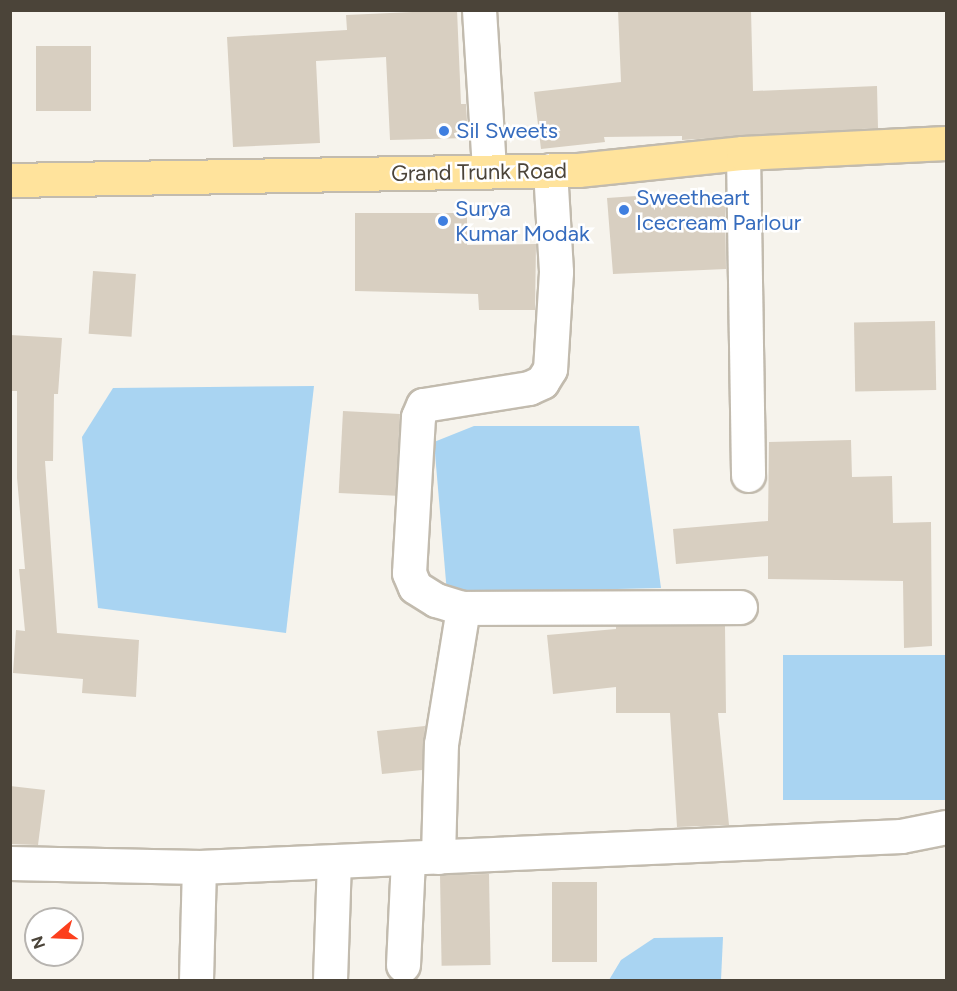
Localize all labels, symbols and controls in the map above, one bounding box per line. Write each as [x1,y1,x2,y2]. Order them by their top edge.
place label: Sil Sweets [456,118,558,144]
marker: Sil Sweets [437,124,451,138]
street label: Grand Trunk Road [391,157,567,187]
place label: Sweetheart Icecream Parlour [636,184,801,236]
place label: Surya Kumar Modak [455,195,590,246]
marker: Sweetheart Icecream Parlour [617,203,631,217]
marker: Surya Kumar Modak [436,214,450,228]
north arrow [24,907,84,967]
text: N [27,933,49,951]

